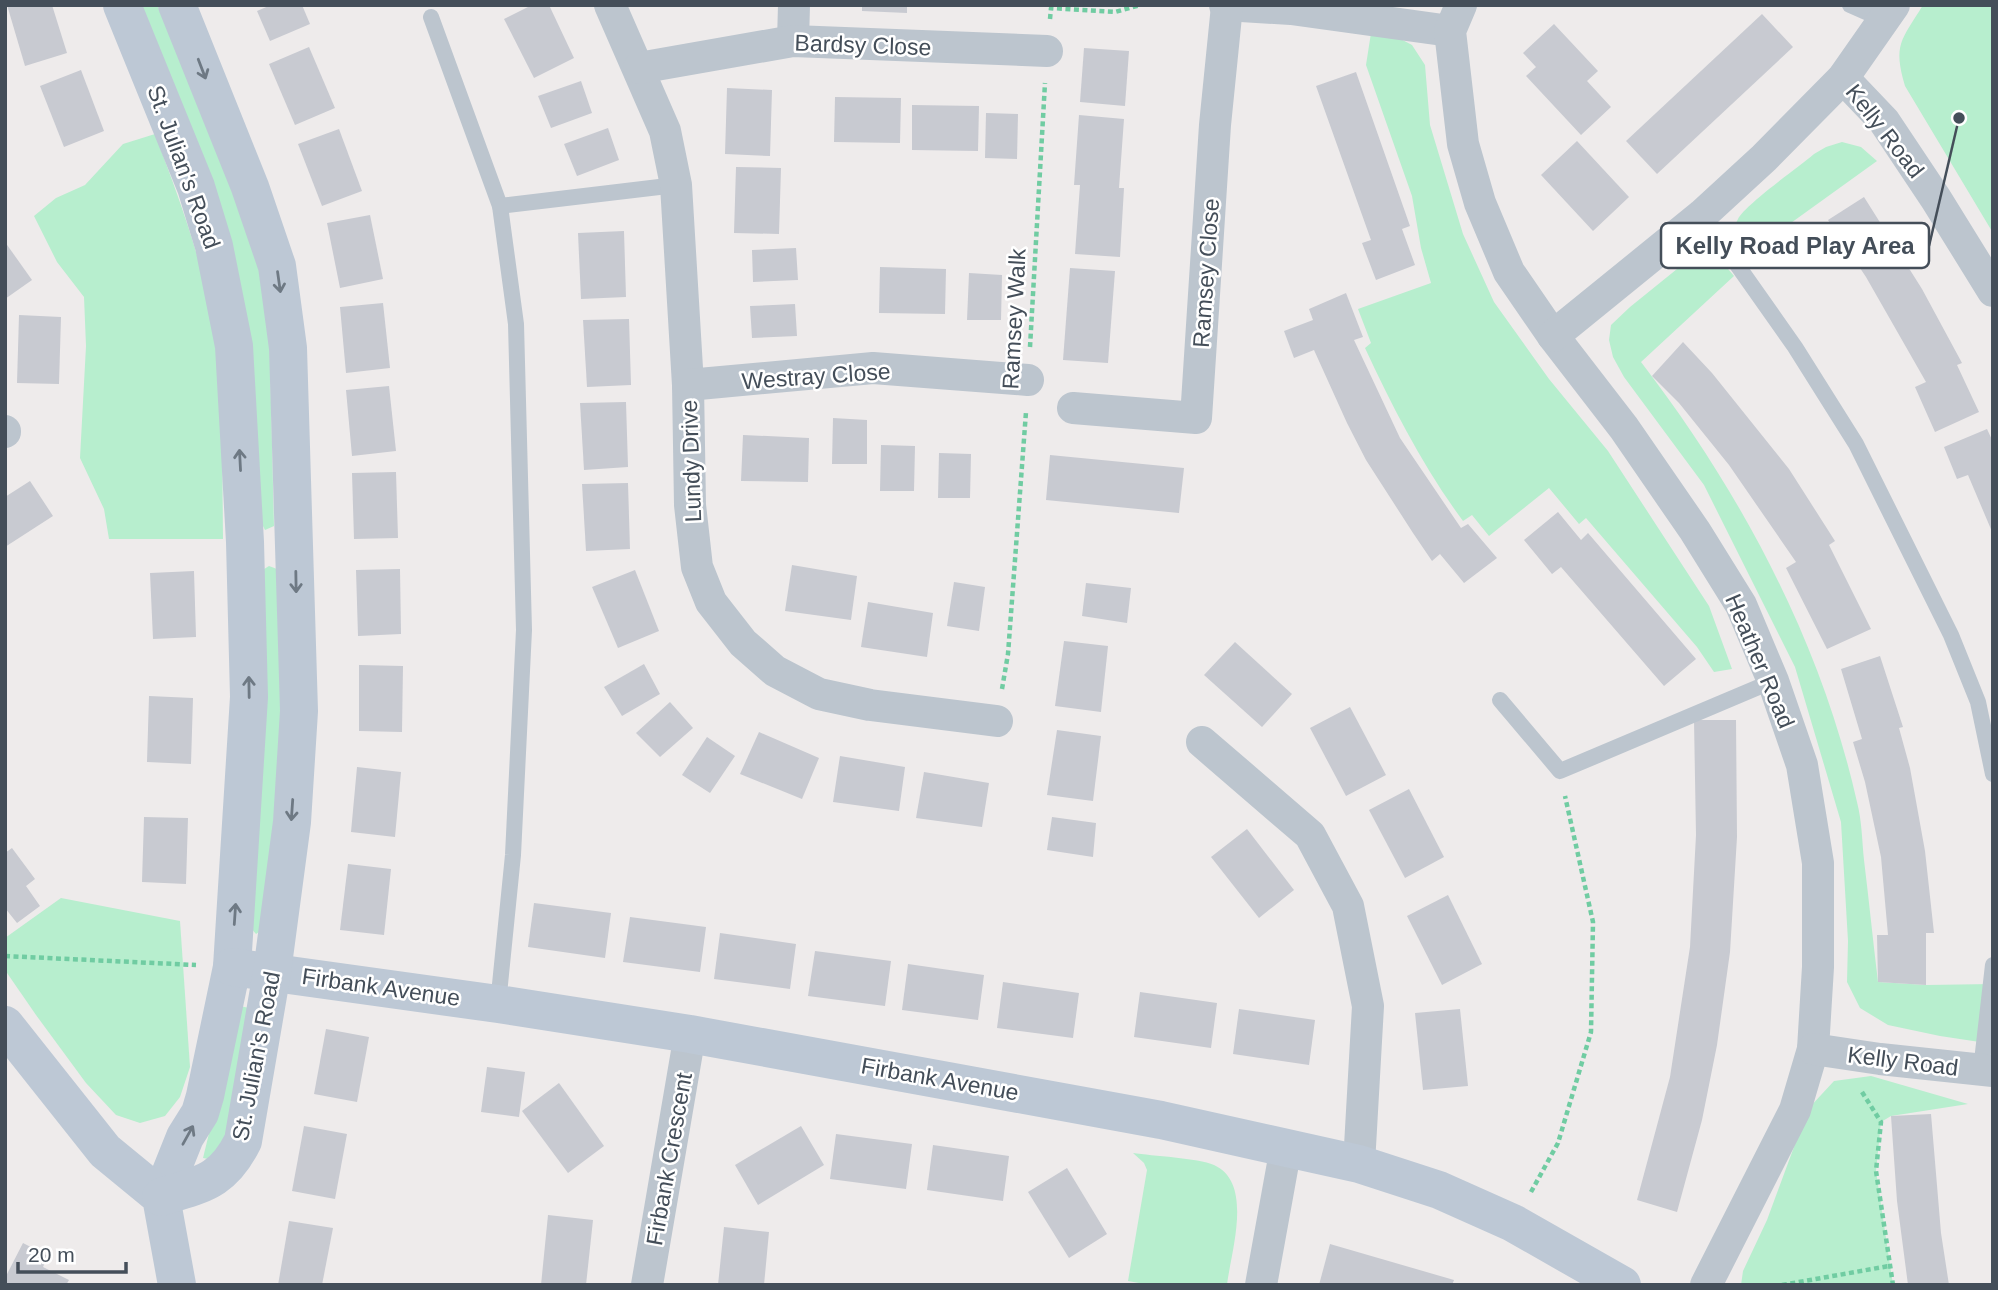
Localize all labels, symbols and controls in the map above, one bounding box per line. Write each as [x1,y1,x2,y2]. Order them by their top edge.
street label: Bardsy Close [794,30,932,60]
one-way arrow [196,58,209,79]
street label: Kelly Road [1841,79,1929,183]
street label: St. Julian's Road [142,82,226,252]
street label: Ramsey Close [1188,198,1224,348]
callout: Kelly Road Play Area [1661,223,1929,268]
text: Kelly Road Play Area [1675,232,1915,259]
street label: Ramsey Walk [997,247,1031,390]
one-way arrow [273,270,286,293]
street label: Westray Close [741,358,891,394]
street label: Lundy Drive [676,399,706,523]
one-way arrow [234,448,247,471]
one-way arrow [289,571,303,594]
street label: Heather Road [1720,590,1800,732]
one-way arrow [242,676,255,699]
one-way arrow [286,798,299,821]
one-way arrow [229,903,242,926]
street label: Firbank Avenue [300,963,462,1011]
street label: St. Julian's Road [227,969,285,1143]
street label: Kelly Road [1846,1041,1960,1081]
street label: Firbank Avenue [859,1052,1021,1106]
street label: Firbank Crescent [641,1070,697,1247]
one-way arrow [181,1125,195,1145]
scale bar [18,1230,126,1274]
text: 20 m [28,1243,75,1266]

